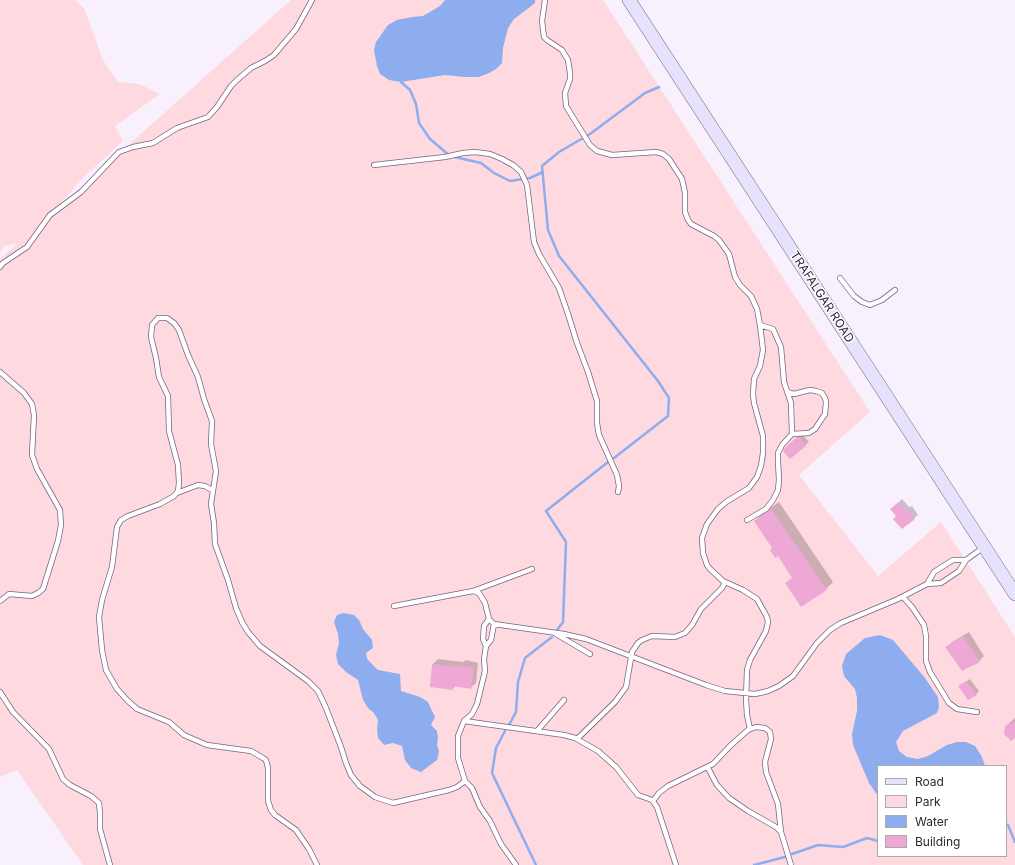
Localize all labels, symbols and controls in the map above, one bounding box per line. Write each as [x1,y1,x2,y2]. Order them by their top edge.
street label: TRAFALGAR ROAD [787,249,857,345]
legend [877,765,1007,857]
text: Road [915,774,944,789]
text: Park [915,794,941,809]
text: Water [915,814,948,829]
text: Building [915,834,960,849]

